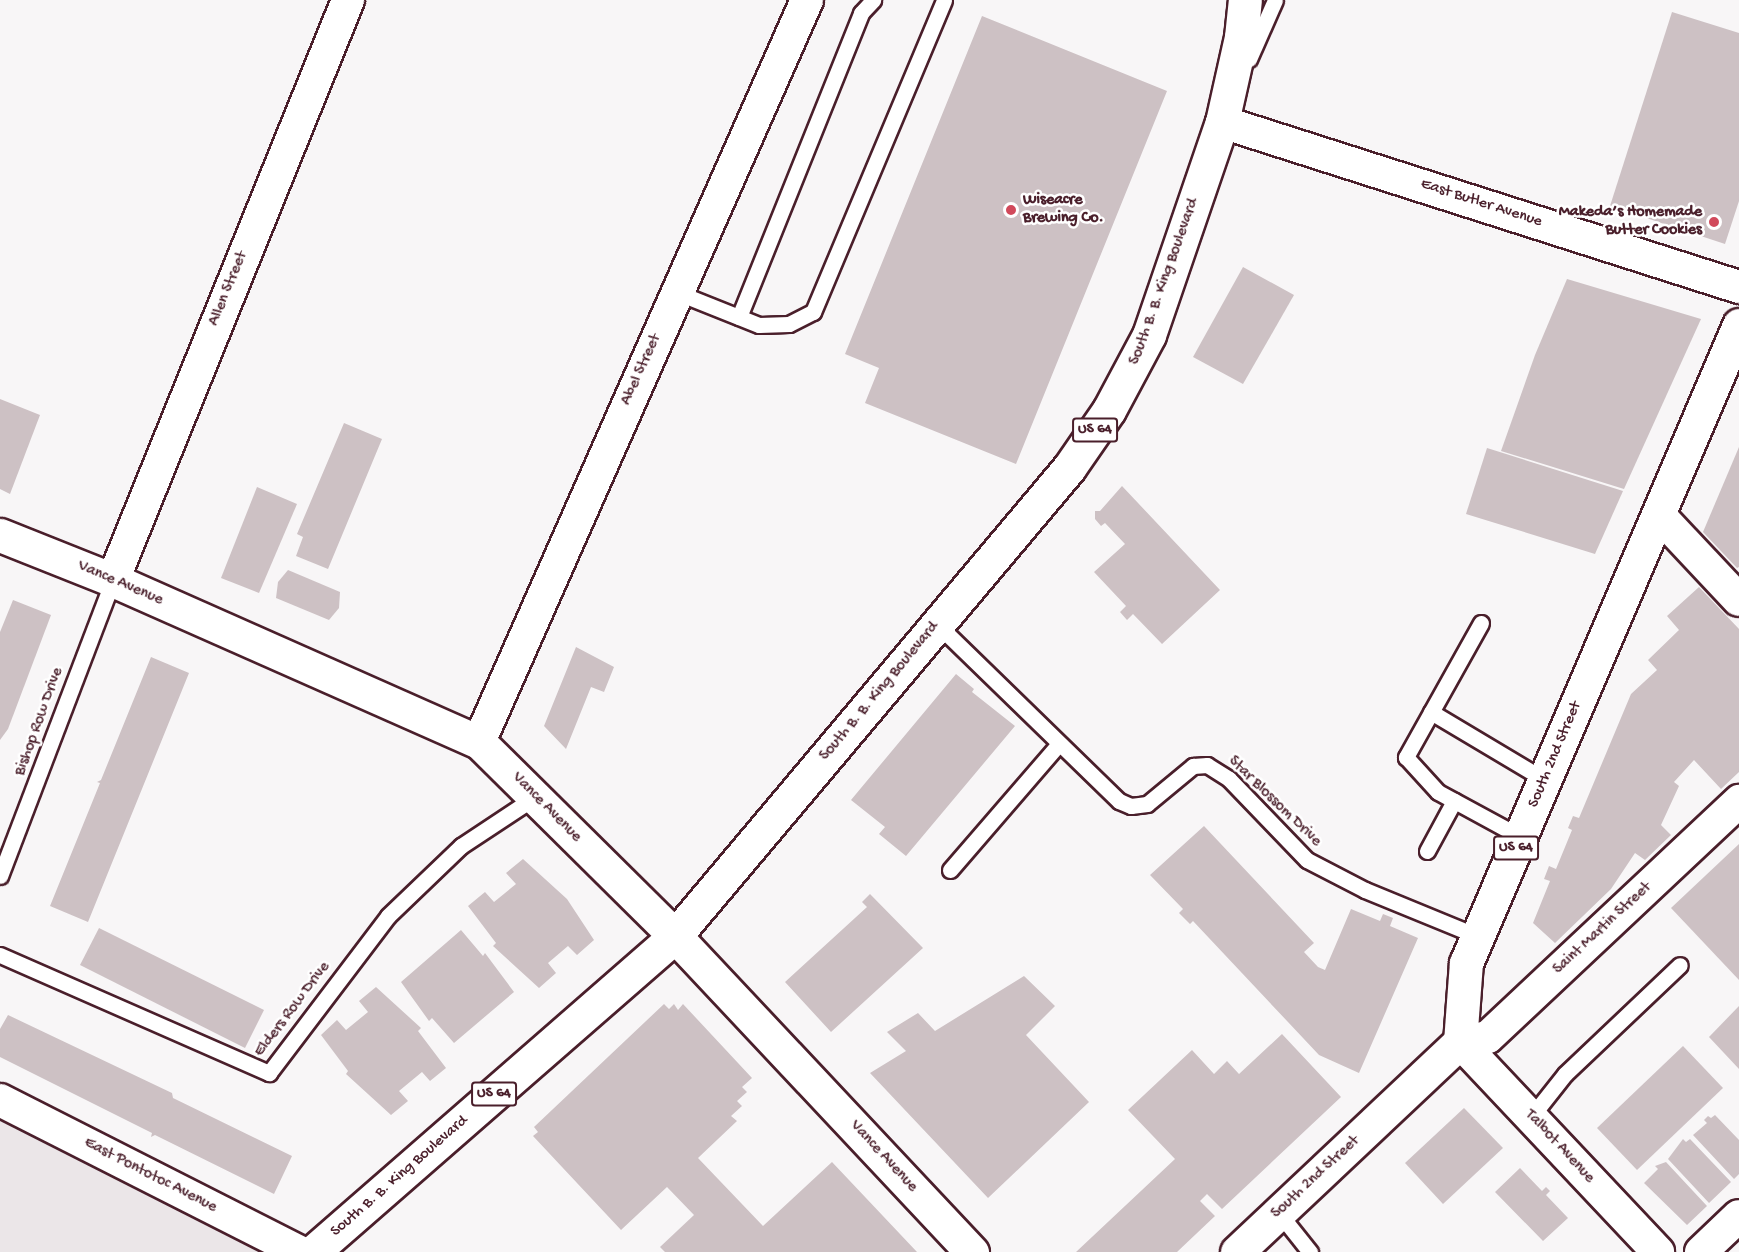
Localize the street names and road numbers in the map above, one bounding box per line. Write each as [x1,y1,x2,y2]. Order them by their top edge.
street label: East Butler Avenue [1418,175,1544,233]
street label: South B. B. King Boulevard [1126,196,1204,368]
street label: Allen Street [205,249,253,329]
street label: Abel Street [618,331,666,409]
road number: US 64 [1071,418,1119,442]
street label: Vance Avenue [74,557,166,611]
street label: South B. B. King Boulevard [816,619,944,765]
street label: Bishop Row Drive [12,665,68,779]
street label: South 2nd Street [1525,699,1587,811]
street label: Star Blossom Drive [1223,753,1325,851]
street label: Vance Avenue [507,769,585,847]
road number: US 64 [1492,836,1540,860]
street label: Saint Martin Street [1550,879,1656,979]
street label: Elders Row Drive [251,959,335,1061]
road number: US 64 [470,1082,518,1106]
street label: Talbot Avenue [1520,1106,1598,1188]
street label: South B. B. King Boulevard [327,1112,473,1242]
street label: Vance Avenue [845,1117,921,1197]
street label: South 2nd Street [1268,1132,1364,1224]
street label: East Pontotoc Avenue [80,1134,220,1218]

